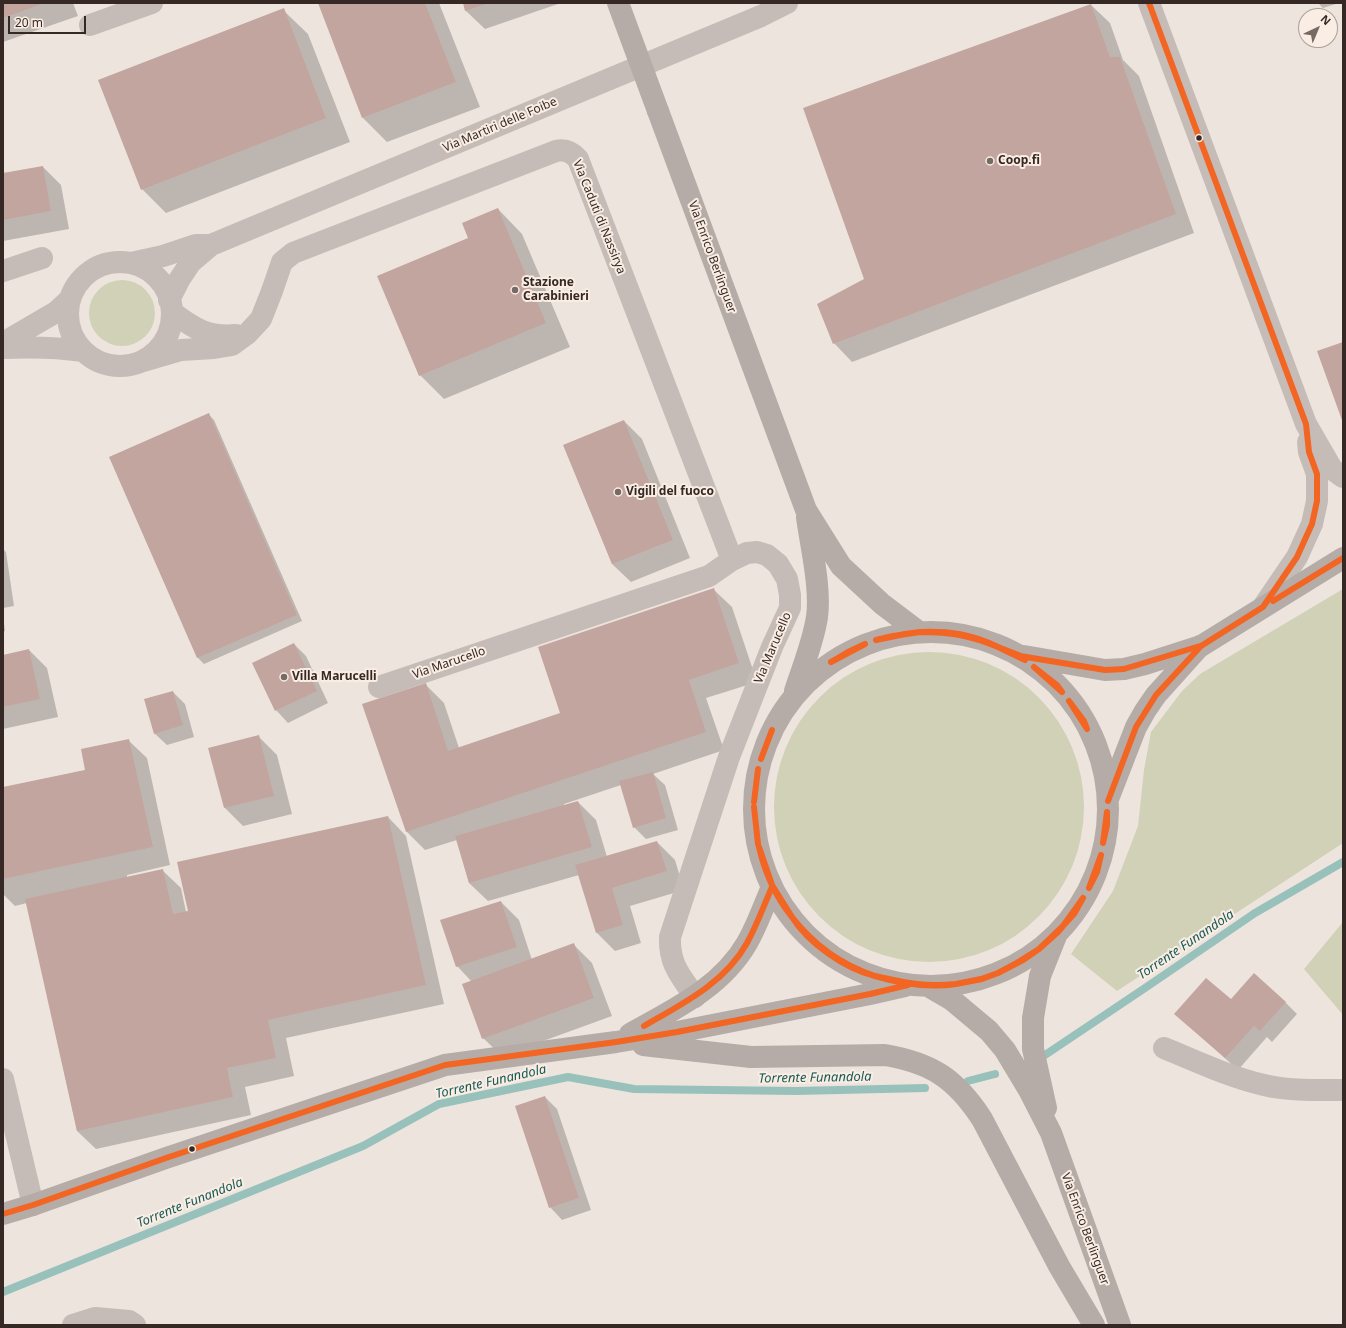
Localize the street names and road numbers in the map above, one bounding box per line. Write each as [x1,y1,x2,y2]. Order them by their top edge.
street label: Via Martiri delle Foibe [441,94,559,156]
street label: Via Caduti di Nassirya [570,158,628,276]
street label: Via Enrico Berlinguer [685,199,739,315]
street label: Via Marucello [752,610,794,686]
street label: Via Marucello [411,644,487,682]
street label: Via Enrico Berlinguer [1058,1171,1112,1287]

